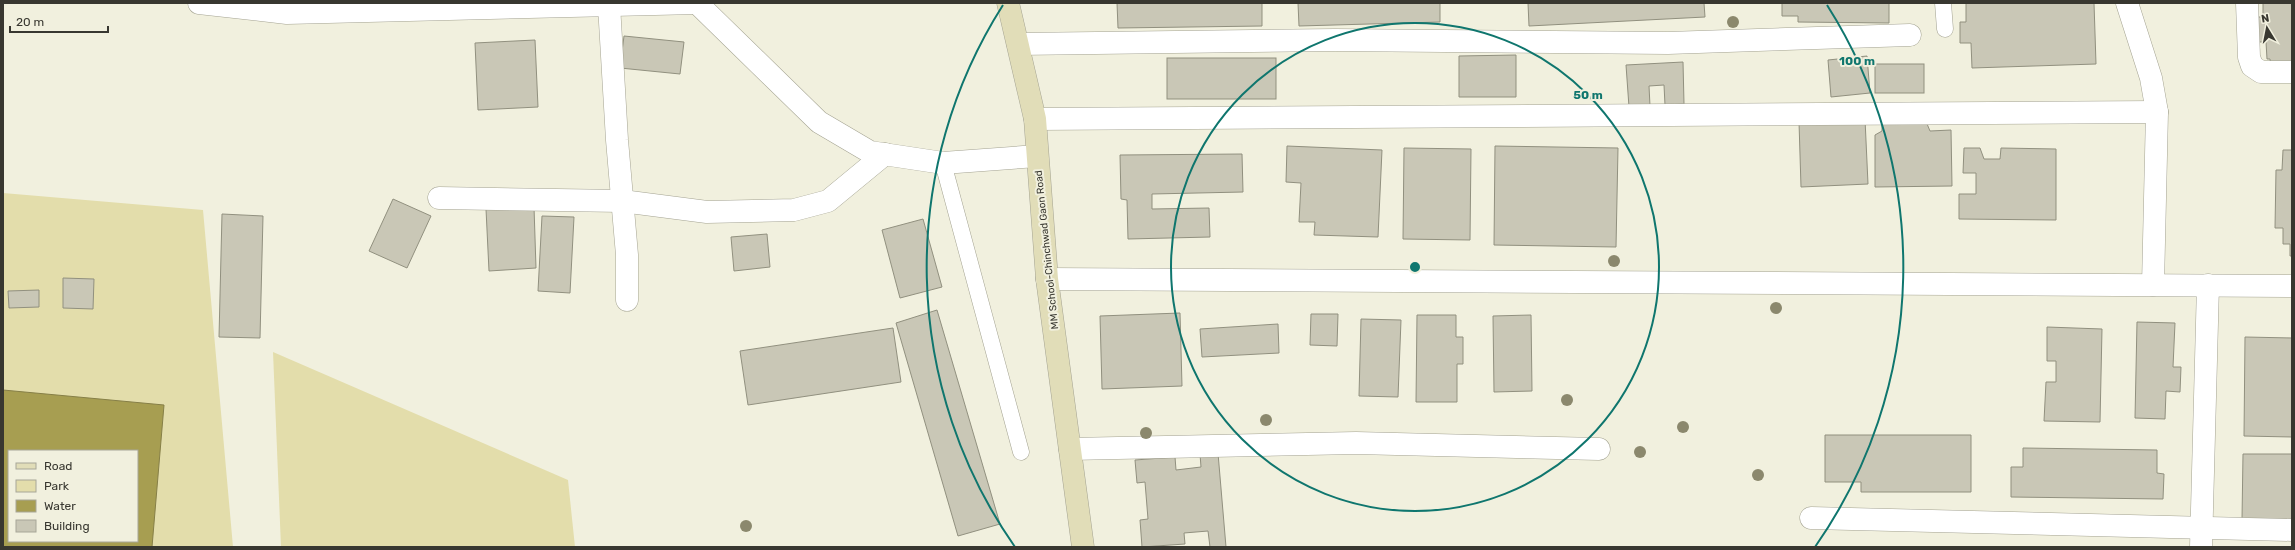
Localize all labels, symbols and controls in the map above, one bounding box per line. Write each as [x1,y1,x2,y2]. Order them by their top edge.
scale bar [10,8,108,34]
north arrow [2247,8,2287,48]
text: N [2260,12,2270,26]
text: 20 m [16,15,44,29]
text: 100 m [1839,54,1875,68]
text: 50 m [1573,88,1603,102]
street label: MM School-Chinchwad Gaon Road [1033,170,1061,330]
centre of rings [1408,260,1422,274]
legend [8,450,138,542]
text: Road [44,459,72,473]
text: Park [44,479,70,493]
text: Water [44,499,76,513]
text: Building [44,519,90,533]

